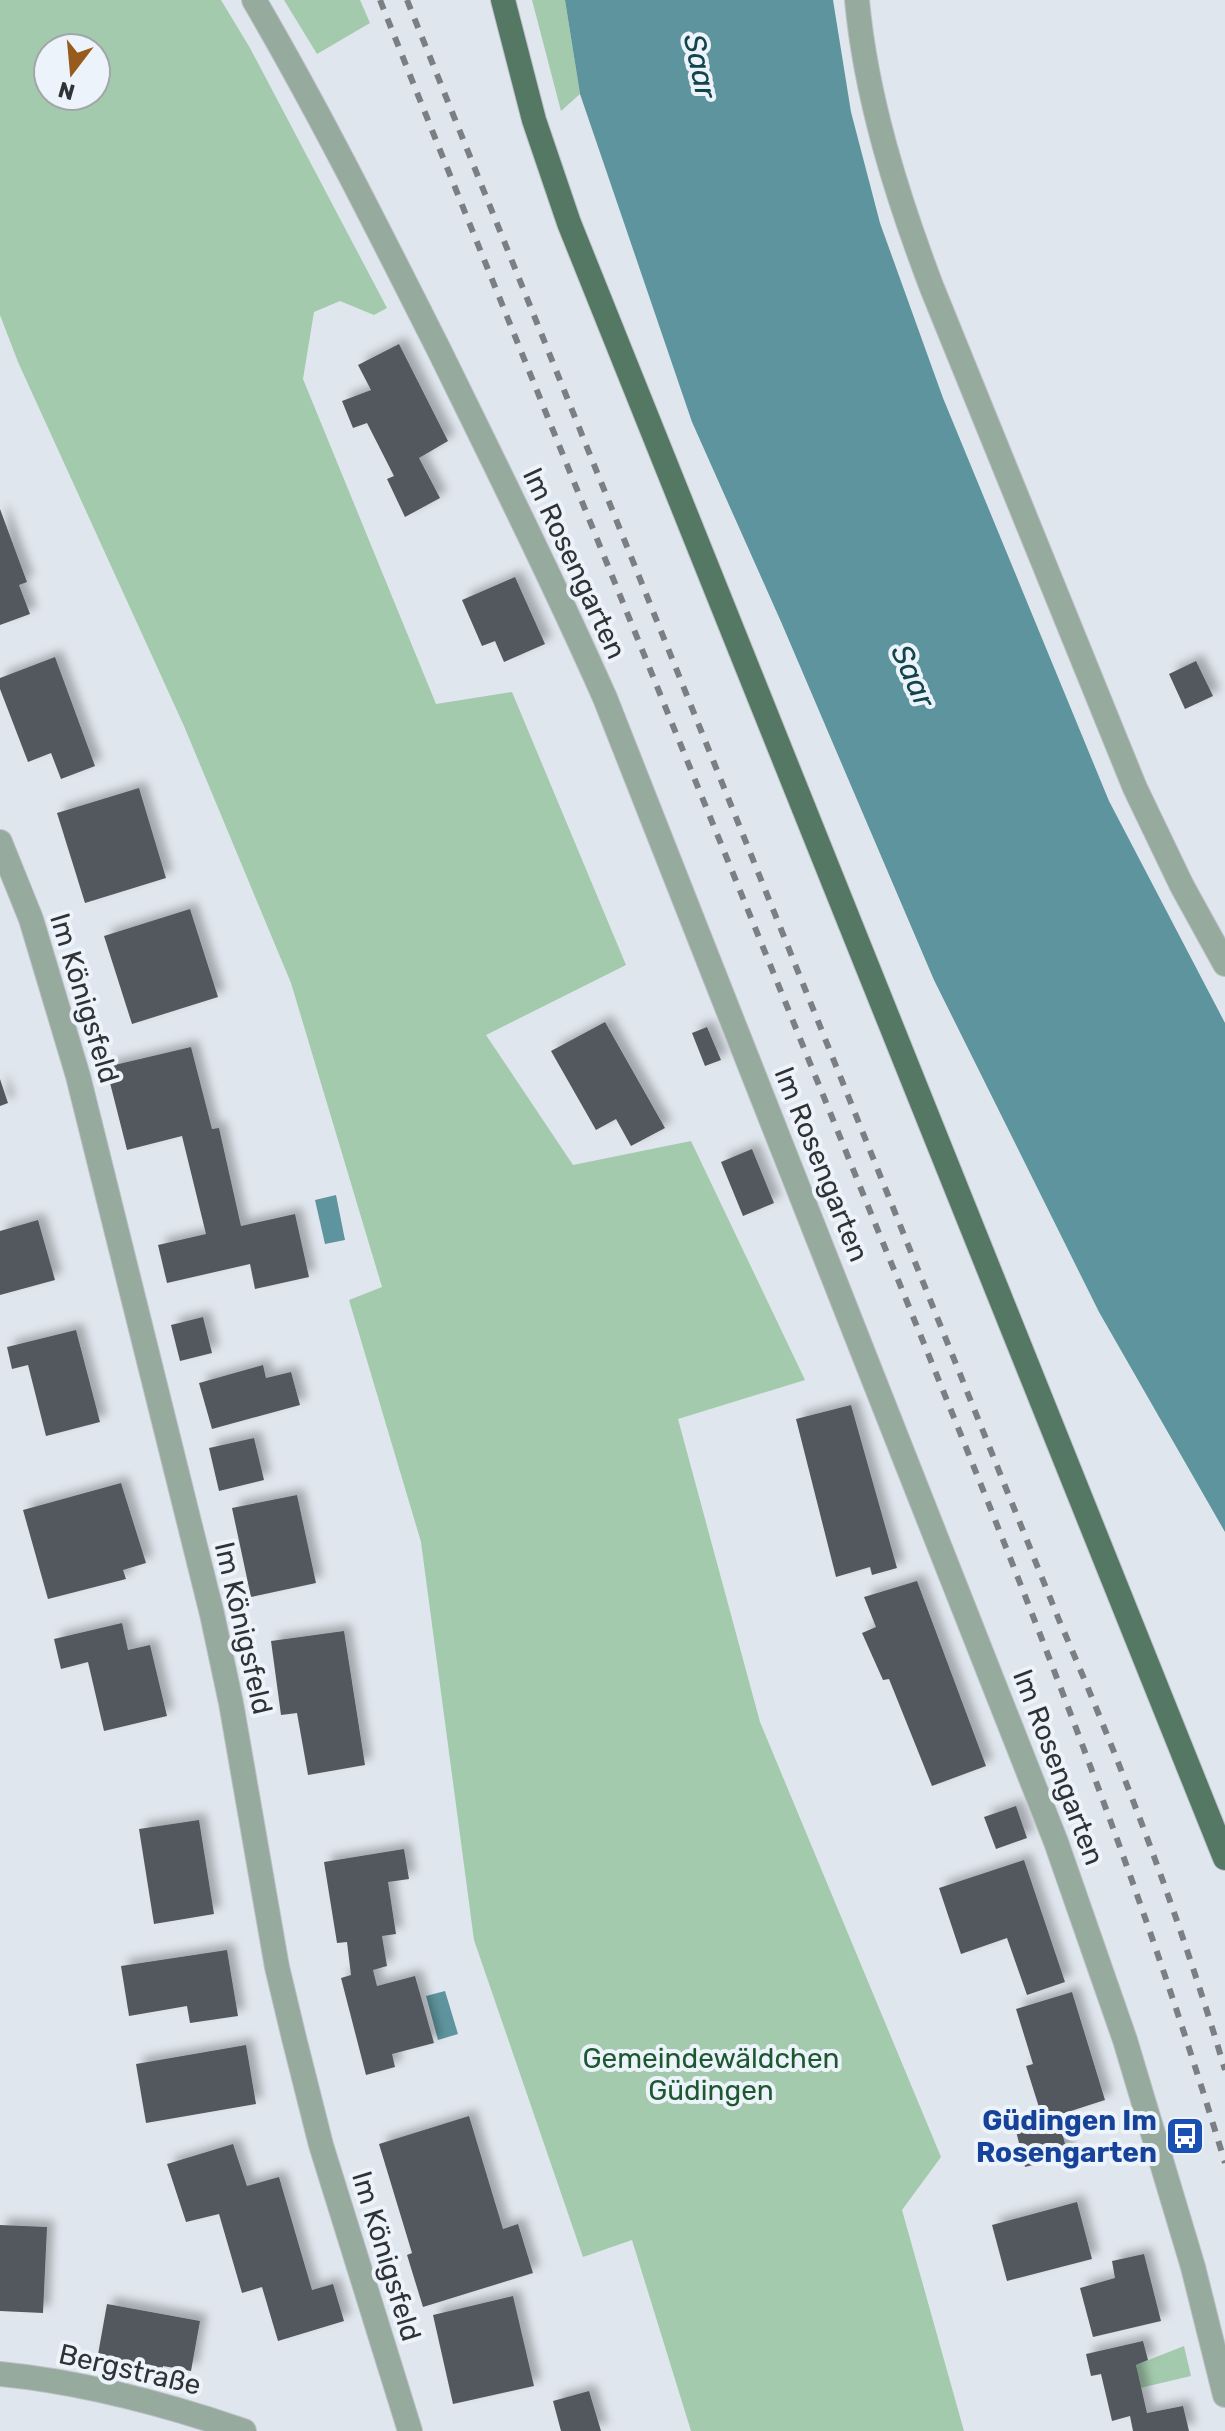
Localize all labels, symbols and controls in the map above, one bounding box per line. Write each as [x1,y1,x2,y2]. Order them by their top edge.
water label: Saar [676,30,725,103]
north arrow [32,32,112,112]
text: N [55,76,78,106]
street label: Im Rosengarten [516,462,633,664]
water label: Saar [883,639,943,715]
street label: Im Königsfeld [43,909,126,1087]
street label: Im Rosengarten [767,1062,876,1266]
street label: Im Königsfeld [208,1539,279,1717]
street label: Im Rosengarten [1006,1665,1111,1870]
park label: Gemeindewäldchen Güdingen [582,2042,840,2107]
place label: Güdingen Im Rosengarten [976,2104,1157,2169]
bus stop icon: Güdingen Im Rosengarten [1164,2115,1206,2157]
street label: Im Königsfeld [345,2167,428,2345]
street label: Bergstraße [56,2337,204,2402]

